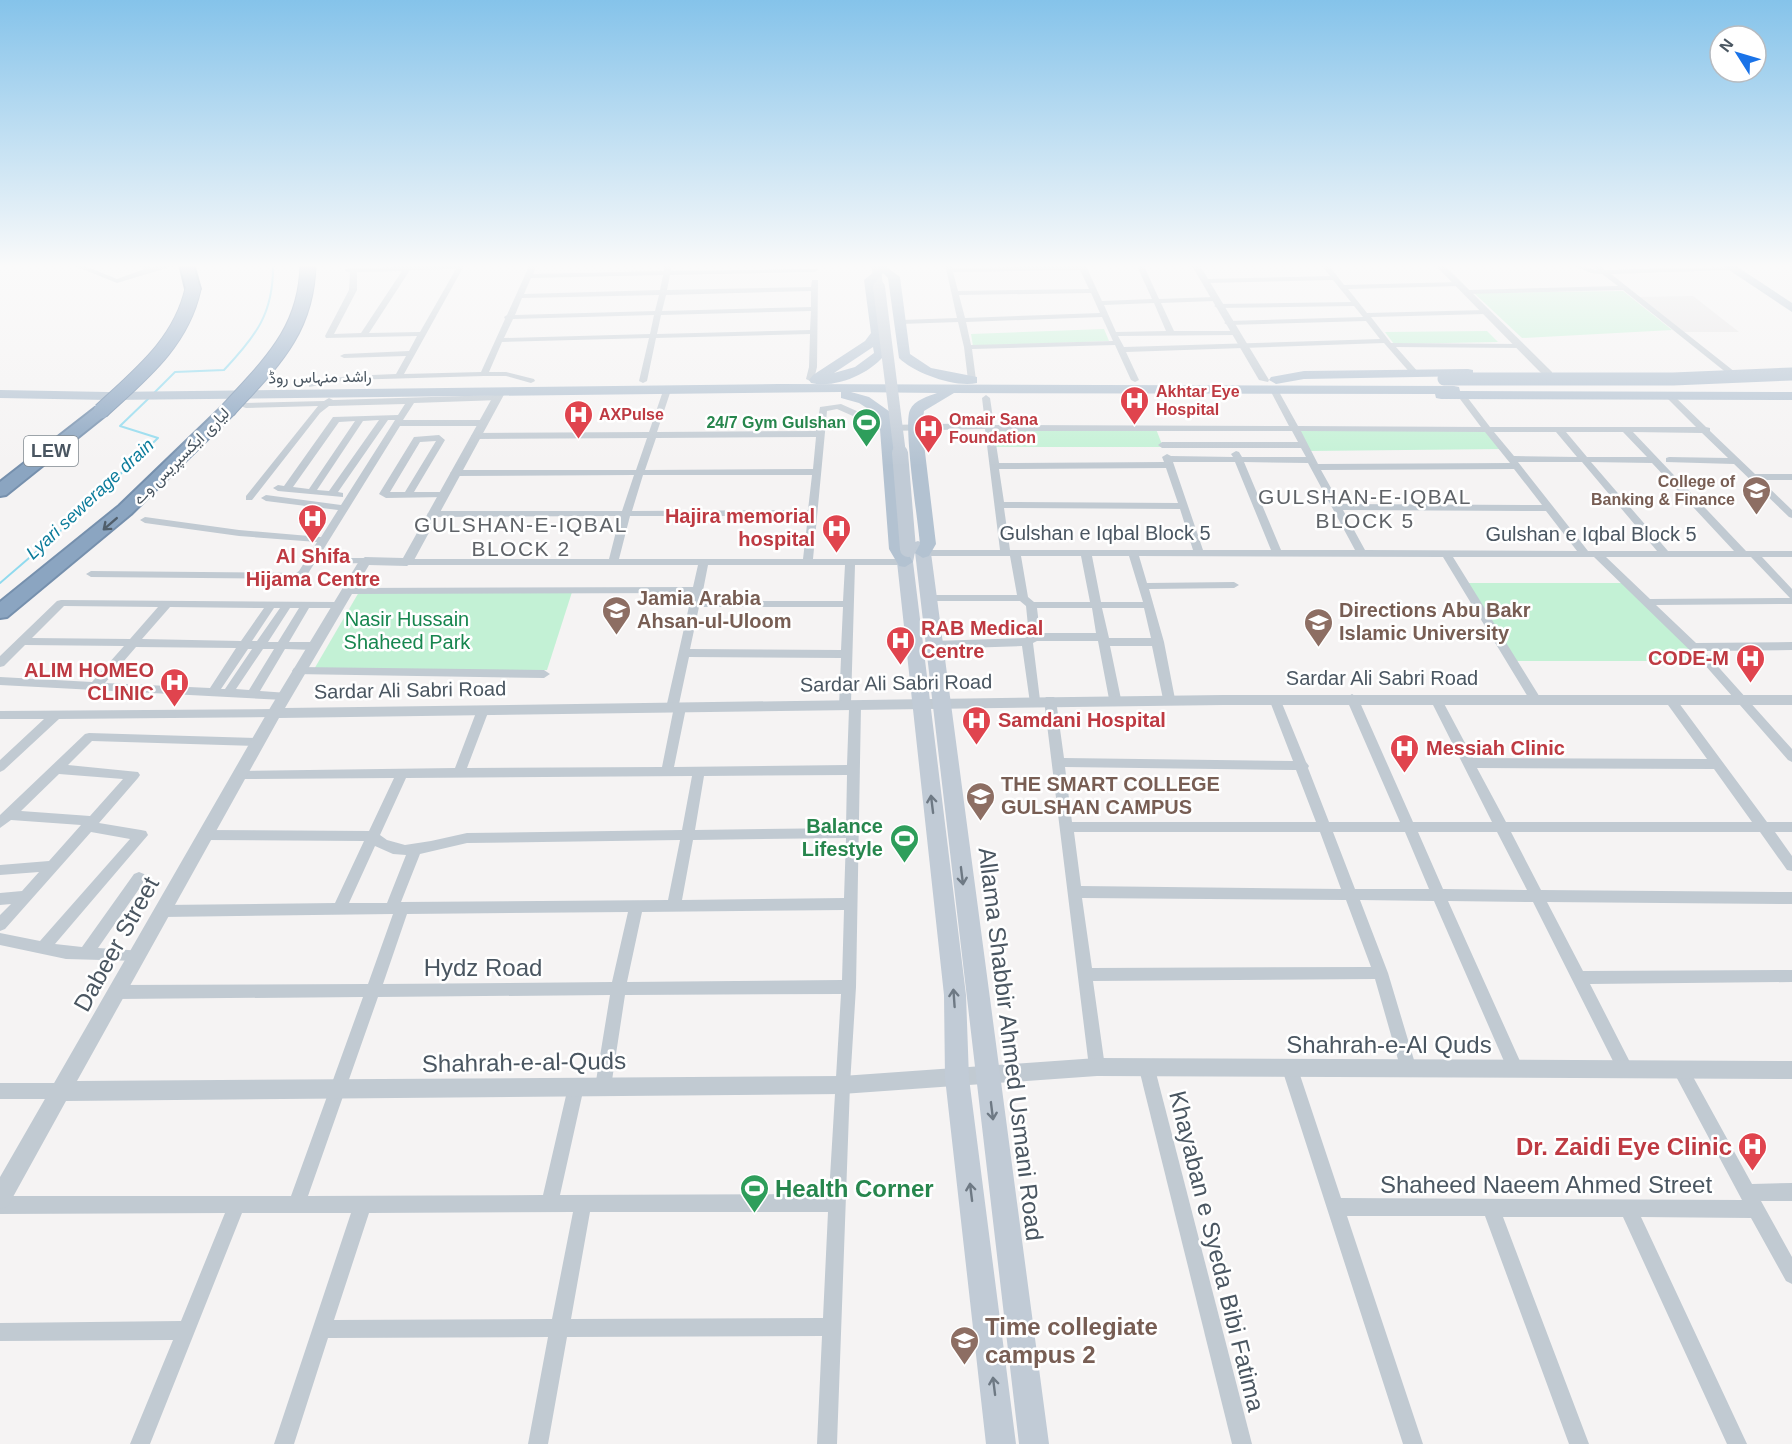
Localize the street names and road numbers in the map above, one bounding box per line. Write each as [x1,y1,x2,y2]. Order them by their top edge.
street label: راشد منہاس روڈ [268,368,372,388]
street label: لیاری ایکسپریس وے [129,404,235,510]
road number: LEW [24,436,78,466]
street label: Gulshan e Iqbal Block 5 [999,522,1211,544]
street label: Gulshan e Iqbal Block 5 [1485,523,1697,545]
street label: Sardar Ali Sabri Road [1286,667,1478,689]
street label: Sardar Ali Sabri Road [800,670,992,696]
street label: Sardar Ali Sabri Road [314,677,506,703]
street label: Allama Shabbir Ahmed Usmani Road [973,846,1049,1242]
street label: Dabeer Street [68,872,164,1016]
street label: Hydz Road [424,954,542,981]
street label: Shahrah-e-Al Quds [1286,1031,1492,1058]
street label: Shahrah-e-al-Quds [422,1047,626,1077]
street label: Khayaban e Syeda Bibi Fatima [1164,1088,1270,1415]
street label: Shaheed Naeem Ahmed Street [1380,1171,1712,1198]

